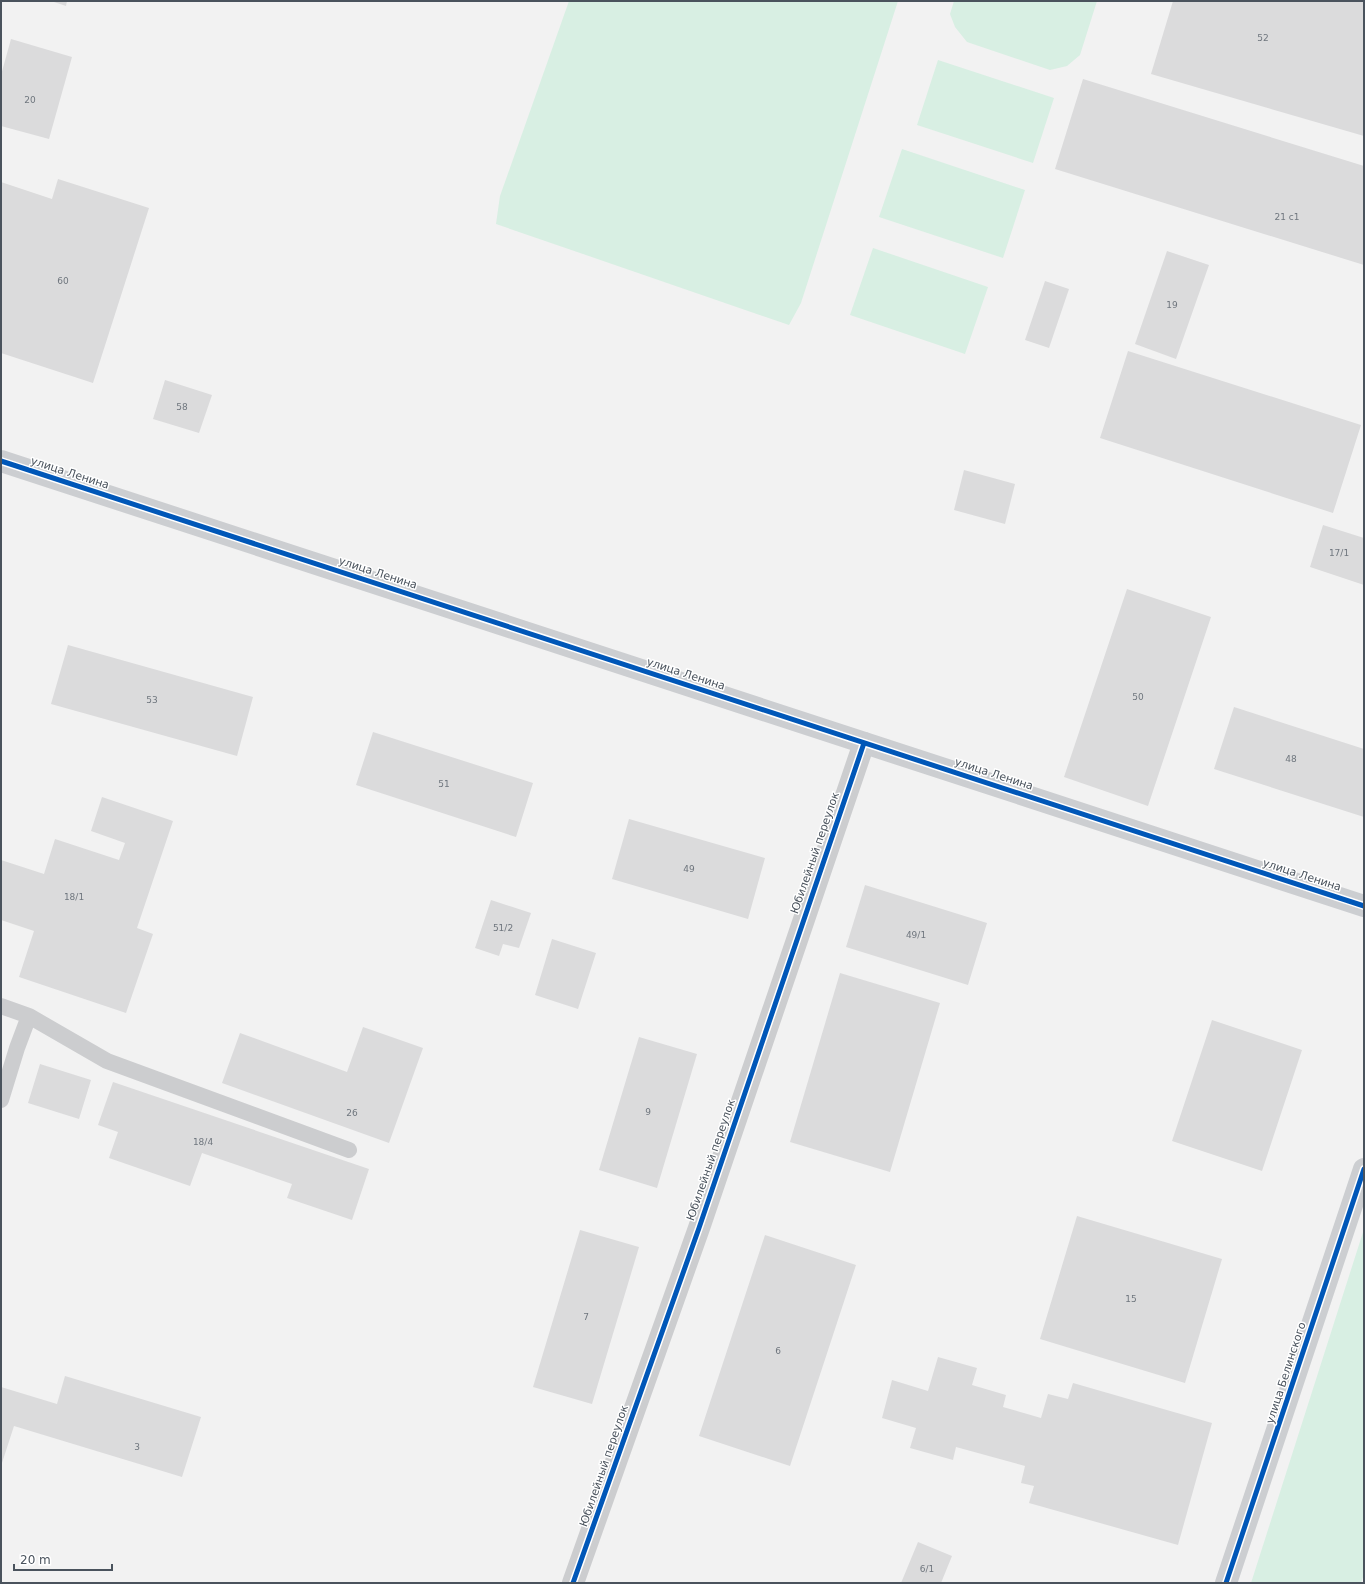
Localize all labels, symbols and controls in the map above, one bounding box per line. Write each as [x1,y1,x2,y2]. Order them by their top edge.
house number: 52 [1257,33,1269,43]
house number: 20 [24,95,36,105]
house number: 21 с1 [1275,212,1300,222]
house number: 60 [57,276,69,286]
house number: 19 [1166,300,1178,310]
house number: 58 [176,402,188,412]
street label: улица Ленина [29,454,111,492]
house number: 17/1 [1329,548,1349,558]
street label: улица Ленина [337,554,419,592]
street label: улица Ленина [645,655,727,693]
house number: 50 [1132,692,1144,702]
house number: 53 [146,695,158,705]
house number: 48 [1285,754,1297,764]
street label: улица Ленина [953,755,1035,793]
house number: 51 [438,779,450,789]
street label: Юбилейный переулок [788,790,842,916]
street label: улица Ленина [1261,856,1343,894]
house number: 49 [683,864,695,874]
house number: 18/1 [64,892,84,902]
house number: 51/2 [493,923,513,933]
house number: 49/1 [906,930,926,940]
street label: Юбилейный переулок [684,1097,738,1223]
house number: 9 [645,1107,651,1117]
house number: 26 [346,1108,358,1118]
house number: 18/4 [193,1137,213,1147]
house number: 15 [1125,1294,1137,1304]
house number: 7 [583,1312,589,1322]
street label: улица Белинского [1263,1320,1309,1425]
house number: 6 [775,1346,781,1356]
street label: Юбилейный переулок [577,1403,631,1529]
house number: 3 [134,1442,140,1452]
scale bar [14,1546,112,1572]
text: 20 m [20,1553,51,1567]
house number: 6/1 [920,1564,934,1574]

